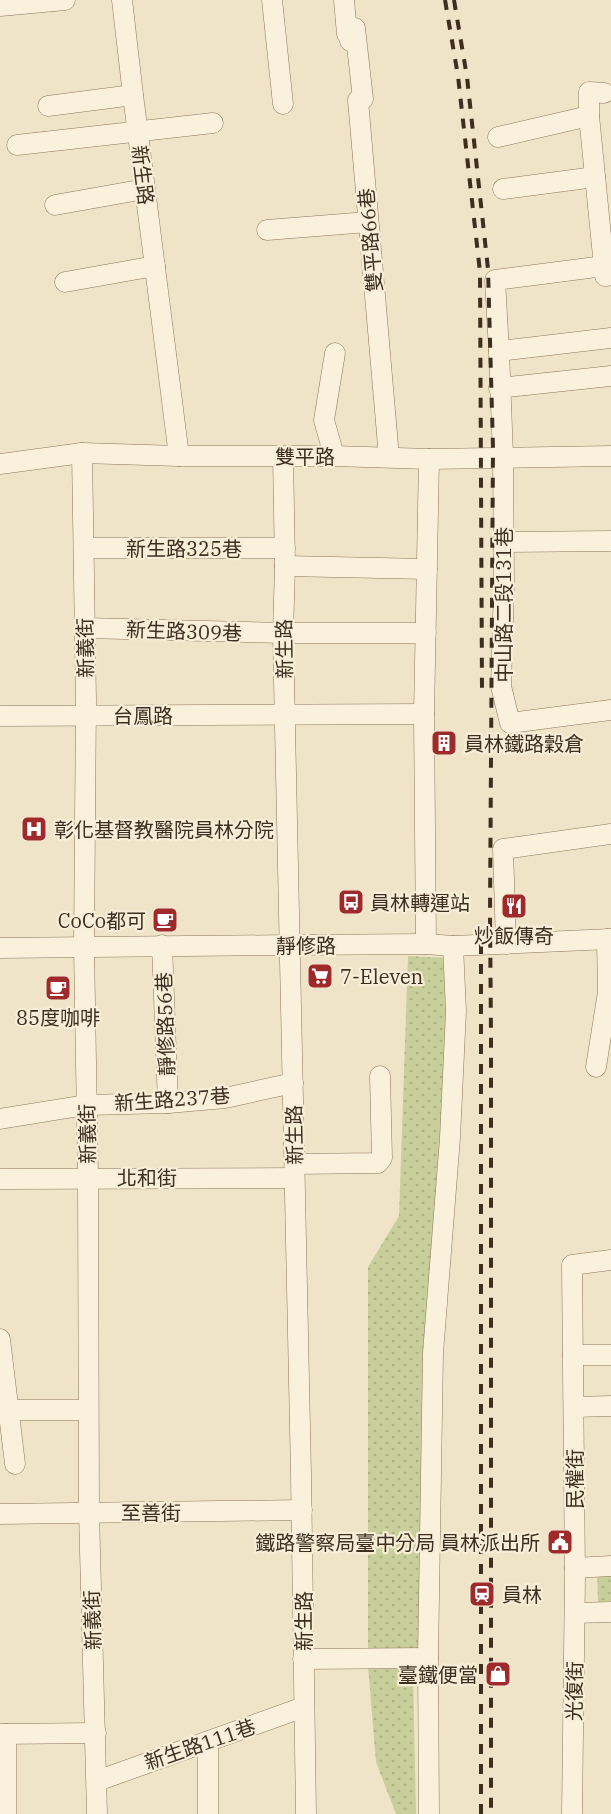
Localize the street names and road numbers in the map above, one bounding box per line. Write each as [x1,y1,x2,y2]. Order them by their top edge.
street label: 新生路 [126,144,160,206]
street label: 雙平路66巷 [352,187,388,293]
street label: 雙平路 [275,443,335,470]
street label: 中山路二段131巷 [490,527,517,683]
street label: 新生路325巷 [126,535,242,562]
street label: 新生路309巷 [126,615,242,647]
street label: 新義街 [71,618,99,678]
street label: 新生路 [270,619,298,679]
street label: 台鳳路 [113,702,173,729]
street label: 靜修路 [276,932,336,959]
street label: 靜修路56巷 [150,972,180,1076]
street label: 新生路237巷 [113,1081,231,1117]
street label: 新義街 [73,1104,101,1164]
street label: 新生路 [280,1105,308,1165]
street label: 北和街 [117,1164,177,1191]
street label: 民權街 [561,1449,588,1509]
street label: 至善街 [121,1499,181,1526]
street label: 新義街 [77,1590,107,1650]
street label: 新生路 [290,1591,317,1651]
street label: 光復街 [560,1661,588,1721]
street label: 新生路111巷 [141,1712,259,1776]

